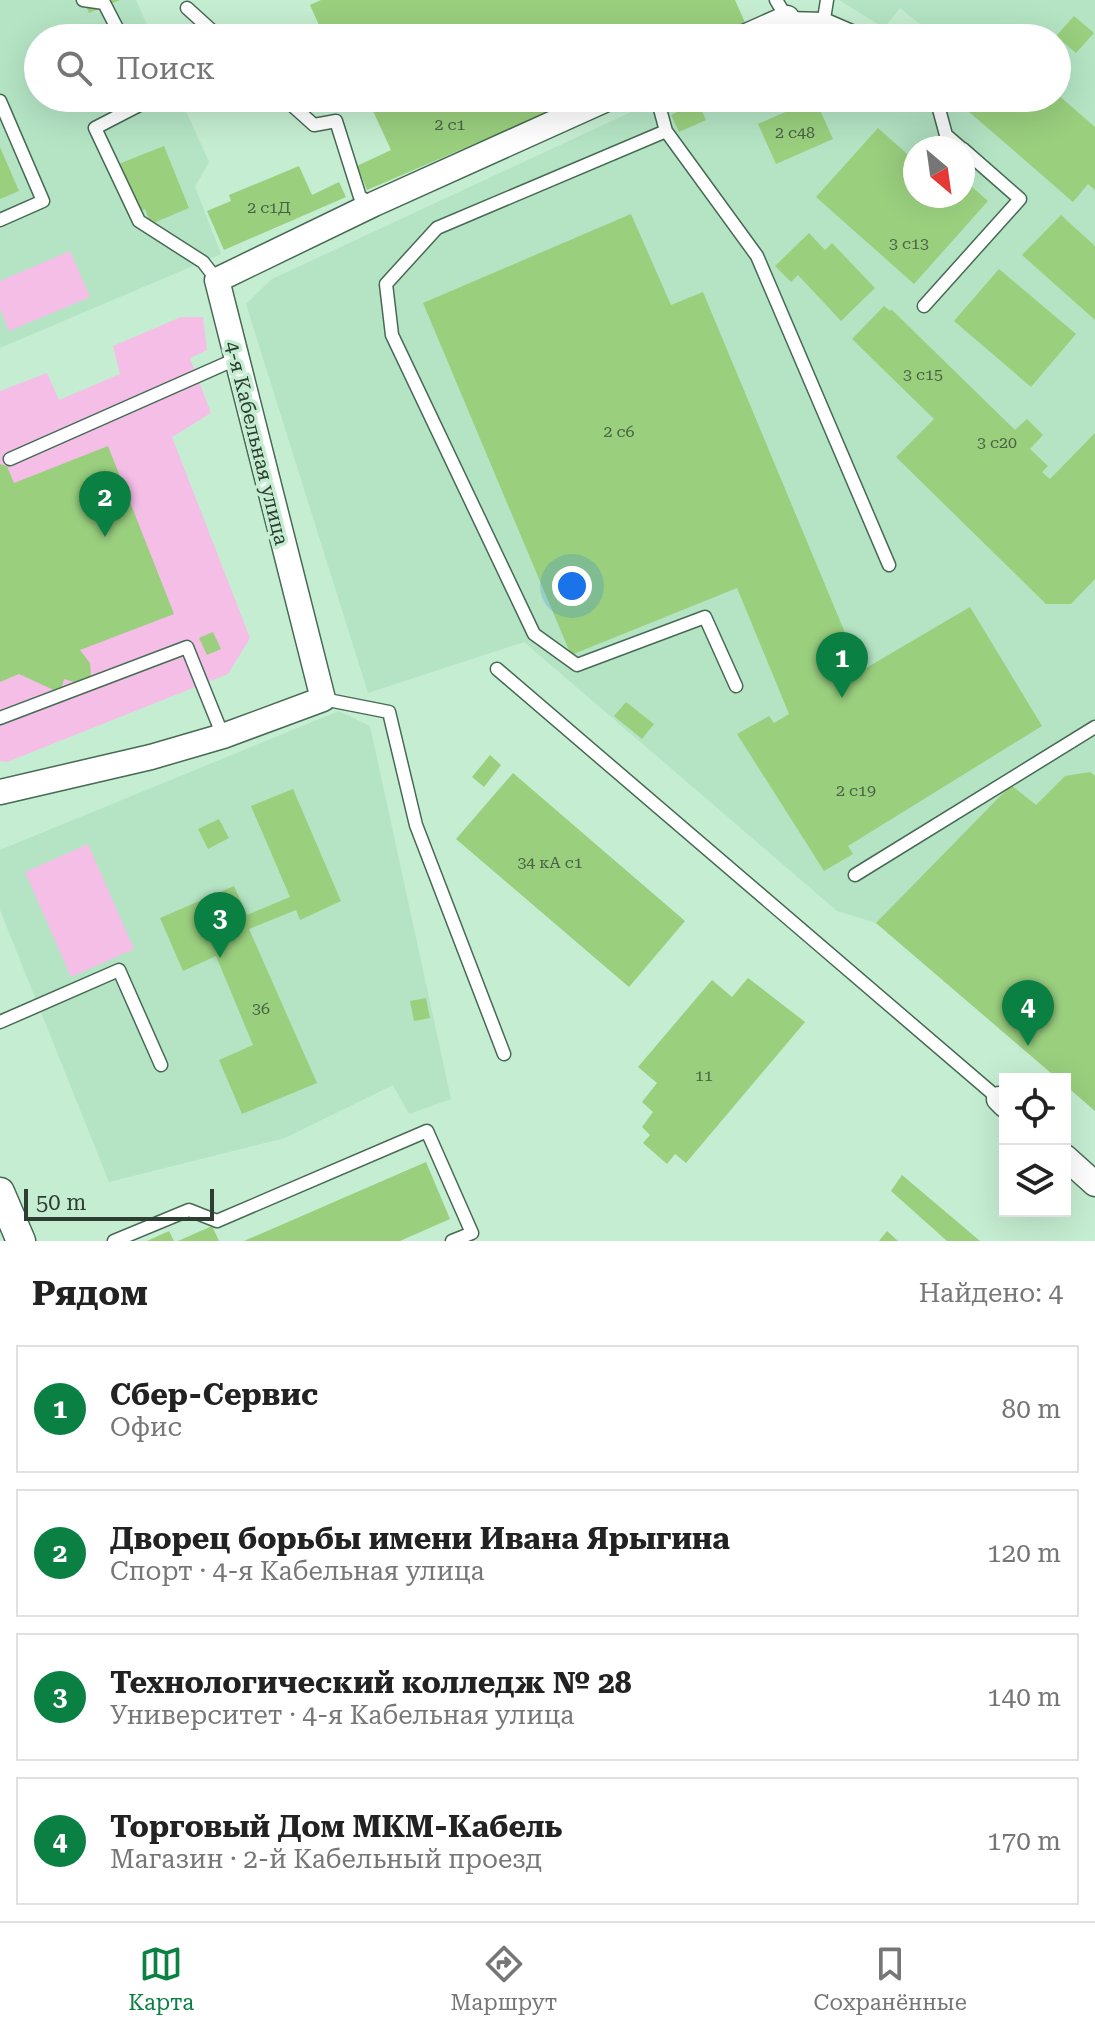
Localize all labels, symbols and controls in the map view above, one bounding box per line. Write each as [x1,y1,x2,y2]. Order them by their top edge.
search box [24,24,1071,112]
icon: search [52,46,96,90]
text: Поиск [116,51,215,86]
house number: 2 с1 [435,115,465,134]
house number: 2 с48 [775,123,815,142]
north arrow [903,136,975,208]
house number: 2 с1Д [247,198,291,217]
house number: 3 с13 [889,234,929,253]
street label: 4-я Кабельная улица [220,339,294,548]
house number: 3 с15 [903,365,943,384]
house number: 2 с6 [604,422,634,441]
house number: 3 с20 [977,433,1017,452]
pin: 2 [79,471,131,537]
your location [552,566,592,606]
pin: 1 [816,632,868,698]
house number: 2 с19 [836,781,876,800]
house number: 34 кА с1 [517,853,583,872]
pin: 3 [194,892,246,958]
pin: 4 [1002,980,1054,1046]
house number: 36 [252,999,270,1018]
house number: 11 [695,1066,713,1085]
map controls [999,1073,1071,1217]
button: locate [999,1073,1071,1145]
button: layers [999,1145,1071,1217]
scale bar [24,1185,214,1221]
text: 50 m [36,1190,86,1215]
text: Рядом [32,1273,148,1313]
text: Найдено: 4 [919,1278,1063,1308]
text: Сбер-Сервис [110,1377,318,1412]
text: 1 [53,1394,67,1424]
text: 80 m [1002,1394,1061,1424]
text: Офис [110,1412,182,1442]
text: Дворец борьбы имени Ивана Ярыгина [110,1521,730,1556]
text: 2 [53,1538,67,1568]
text: 120 m [987,1538,1061,1568]
text: Спорт · 4-я Кабельная улица [110,1556,485,1586]
text: Технологический колледж № 28 [110,1665,632,1700]
text: 3 [53,1682,67,1712]
text: 140 m [987,1682,1061,1712]
text: Университет · 4-я Кабельная улица [110,1700,574,1730]
text: Торговый Дом МКМ-Кабель [110,1809,562,1844]
text: 4 [53,1826,67,1856]
text: 170 m [987,1826,1061,1856]
text: Магазин · 2-й Кабельный проезд [110,1844,542,1874]
tab: Карта [128,1942,194,2015]
tab: Маршрут [451,1942,557,2015]
tab: Сохранённые [814,1942,967,2015]

